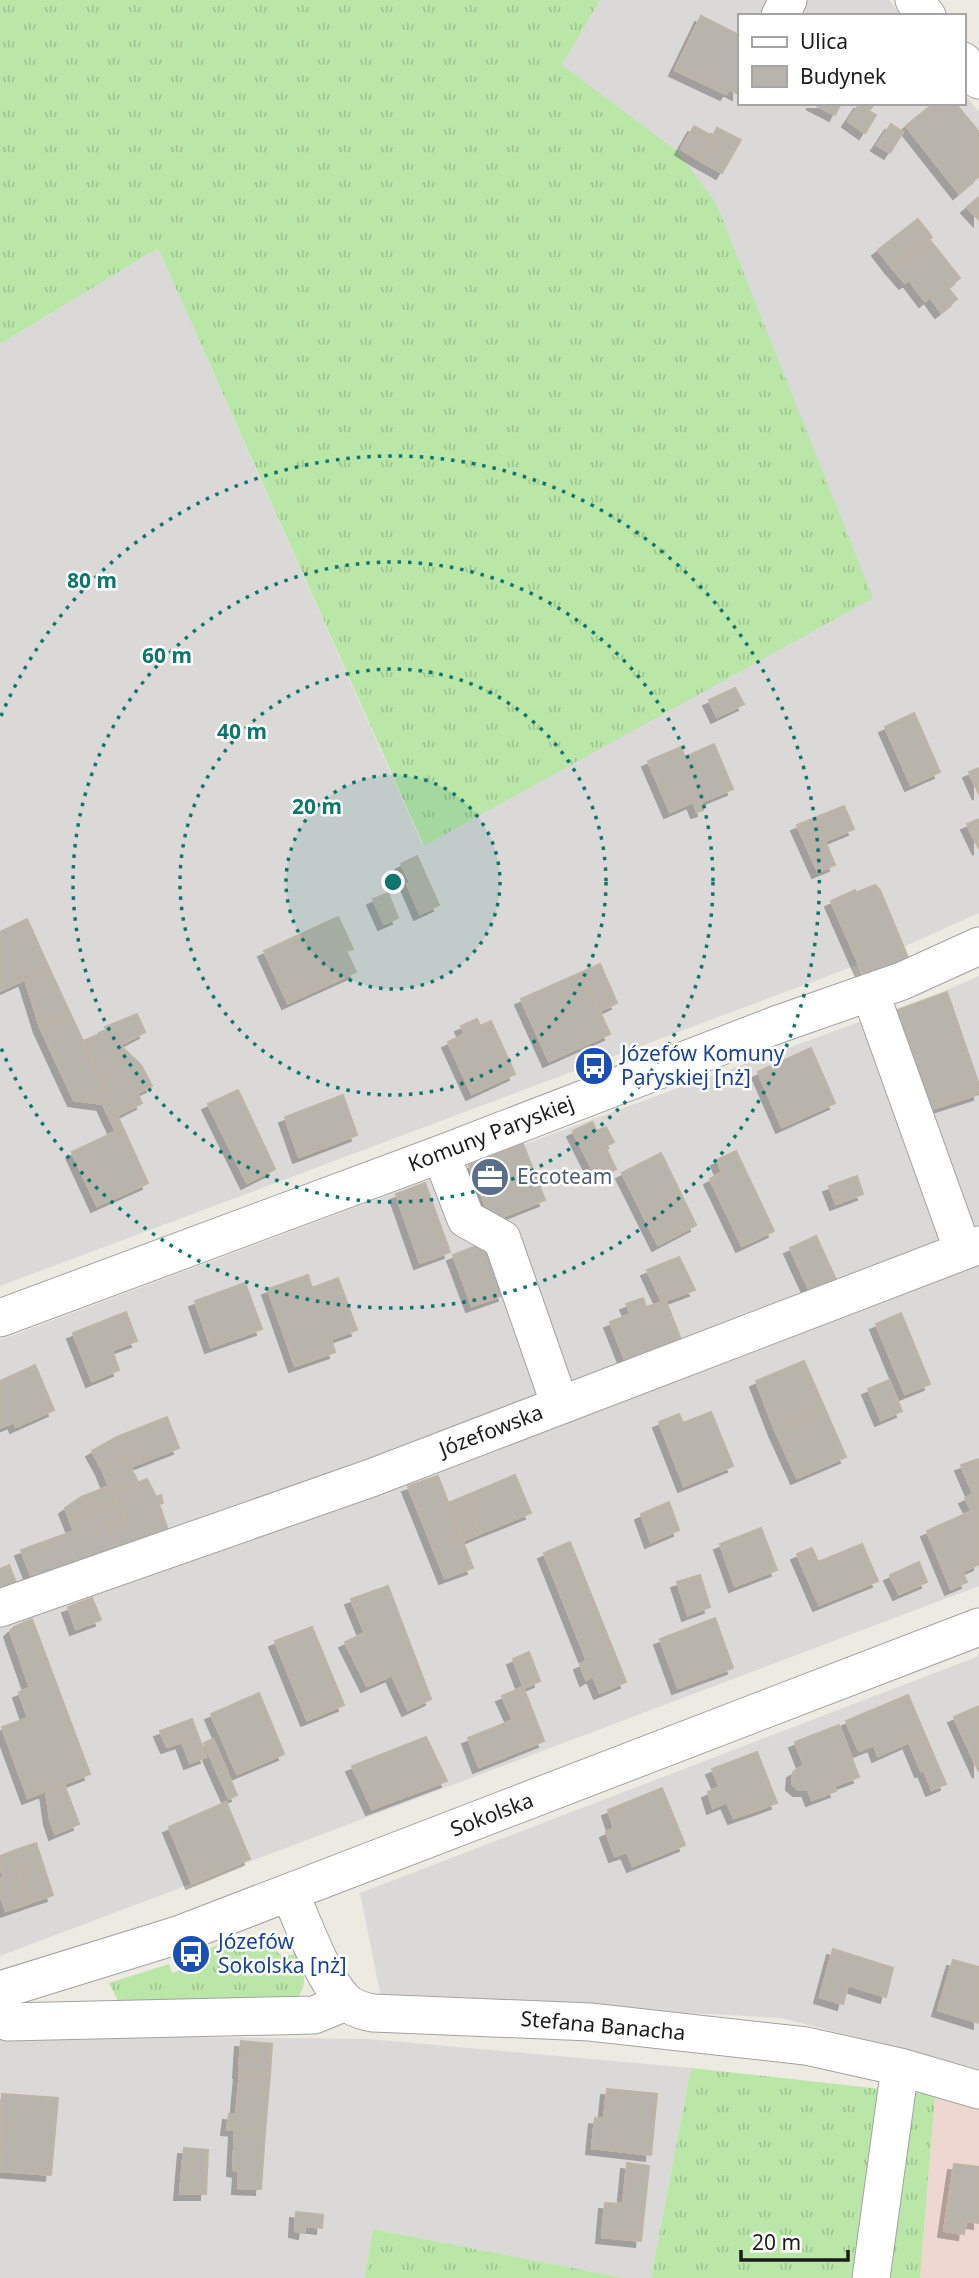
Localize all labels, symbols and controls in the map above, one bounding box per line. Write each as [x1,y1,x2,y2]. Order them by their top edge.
legend [738,14,965,105]
text: Ulica [800,27,848,55]
text: Budynek [800,62,887,90]
text: 80 m [67,566,117,594]
text: 60 m [142,641,192,669]
text: 40 m [217,717,267,745]
text: 20 m [292,792,342,820]
centre of rings [381,870,405,894]
place label: Józefów Komuny Paryskiej [nż] [619,1039,785,1091]
bus stop icon: Józefów Komuny Paryskiej [nż] [573,1045,615,1087]
street label: Komuny Paryskiej [404,1089,577,1178]
office icon: Eccoteam [469,1156,511,1198]
place label: Eccoteam [517,1162,612,1190]
street label: Józefowska [433,1397,547,1463]
street label: Sokolska [446,1785,537,1843]
place label: Józefów Sokolska [nż] [216,1927,347,1979]
bus stop icon: Józefów Sokolska [nż] [170,1933,212,1975]
street label: Stefana Banacha [520,2004,687,2046]
scale bar [741,2218,848,2262]
text: 20 m [752,2228,801,2256]

